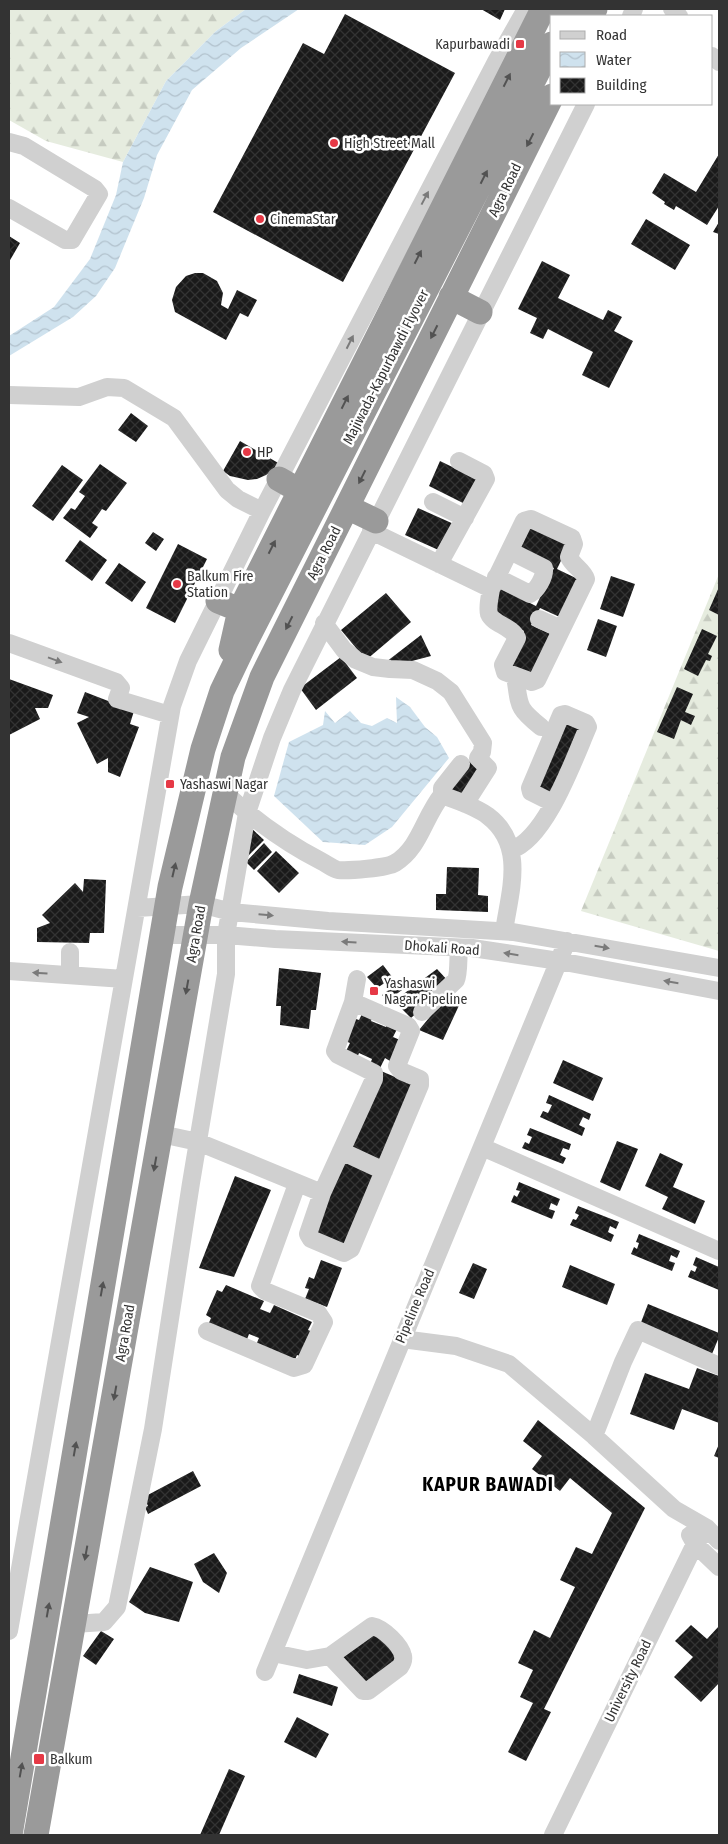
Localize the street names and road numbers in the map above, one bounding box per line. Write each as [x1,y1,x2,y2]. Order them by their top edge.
street label: Agra Road [485,160,525,220]
street label: Majiwada-Kapurbawdi Flyover [340,287,433,447]
street label: Agra Road [303,523,345,583]
street label: Agra Road [183,904,209,964]
street label: Dhokali Road [404,937,480,959]
street label: Pipeline Road [392,1266,438,1346]
street label: Agra Road [112,1303,138,1363]
street label: University Road [601,1637,655,1725]

